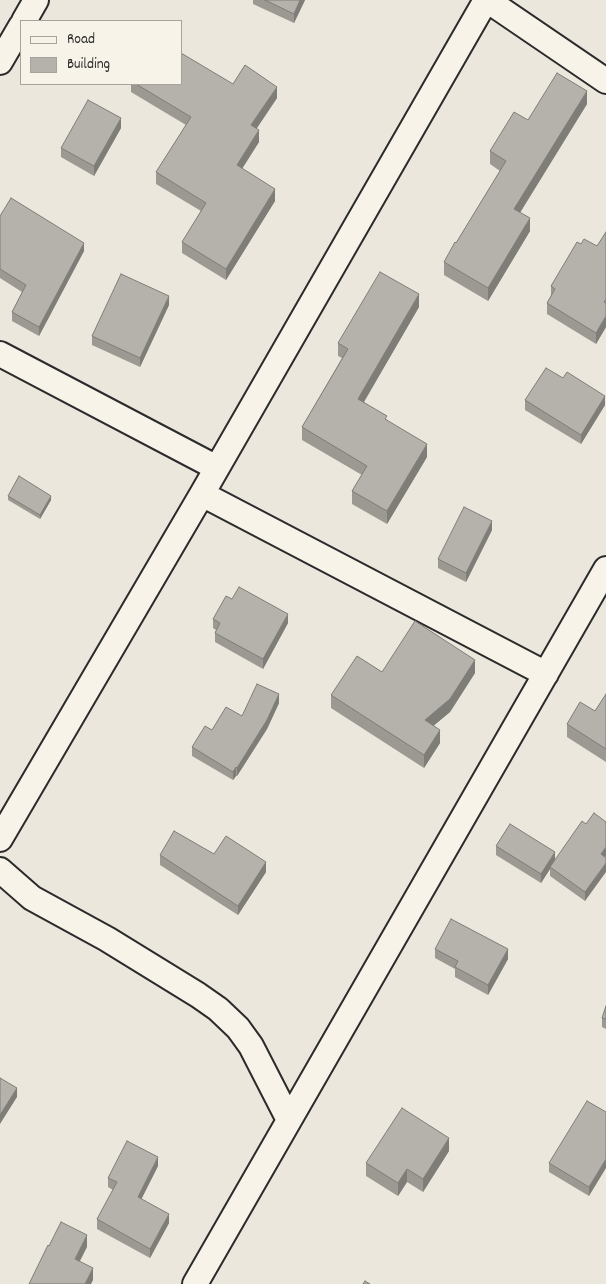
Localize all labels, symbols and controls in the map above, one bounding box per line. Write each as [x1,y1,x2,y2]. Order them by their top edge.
legend [20,20,182,85]
text: Road [67,29,95,51]
text: Building [67,54,110,76]

